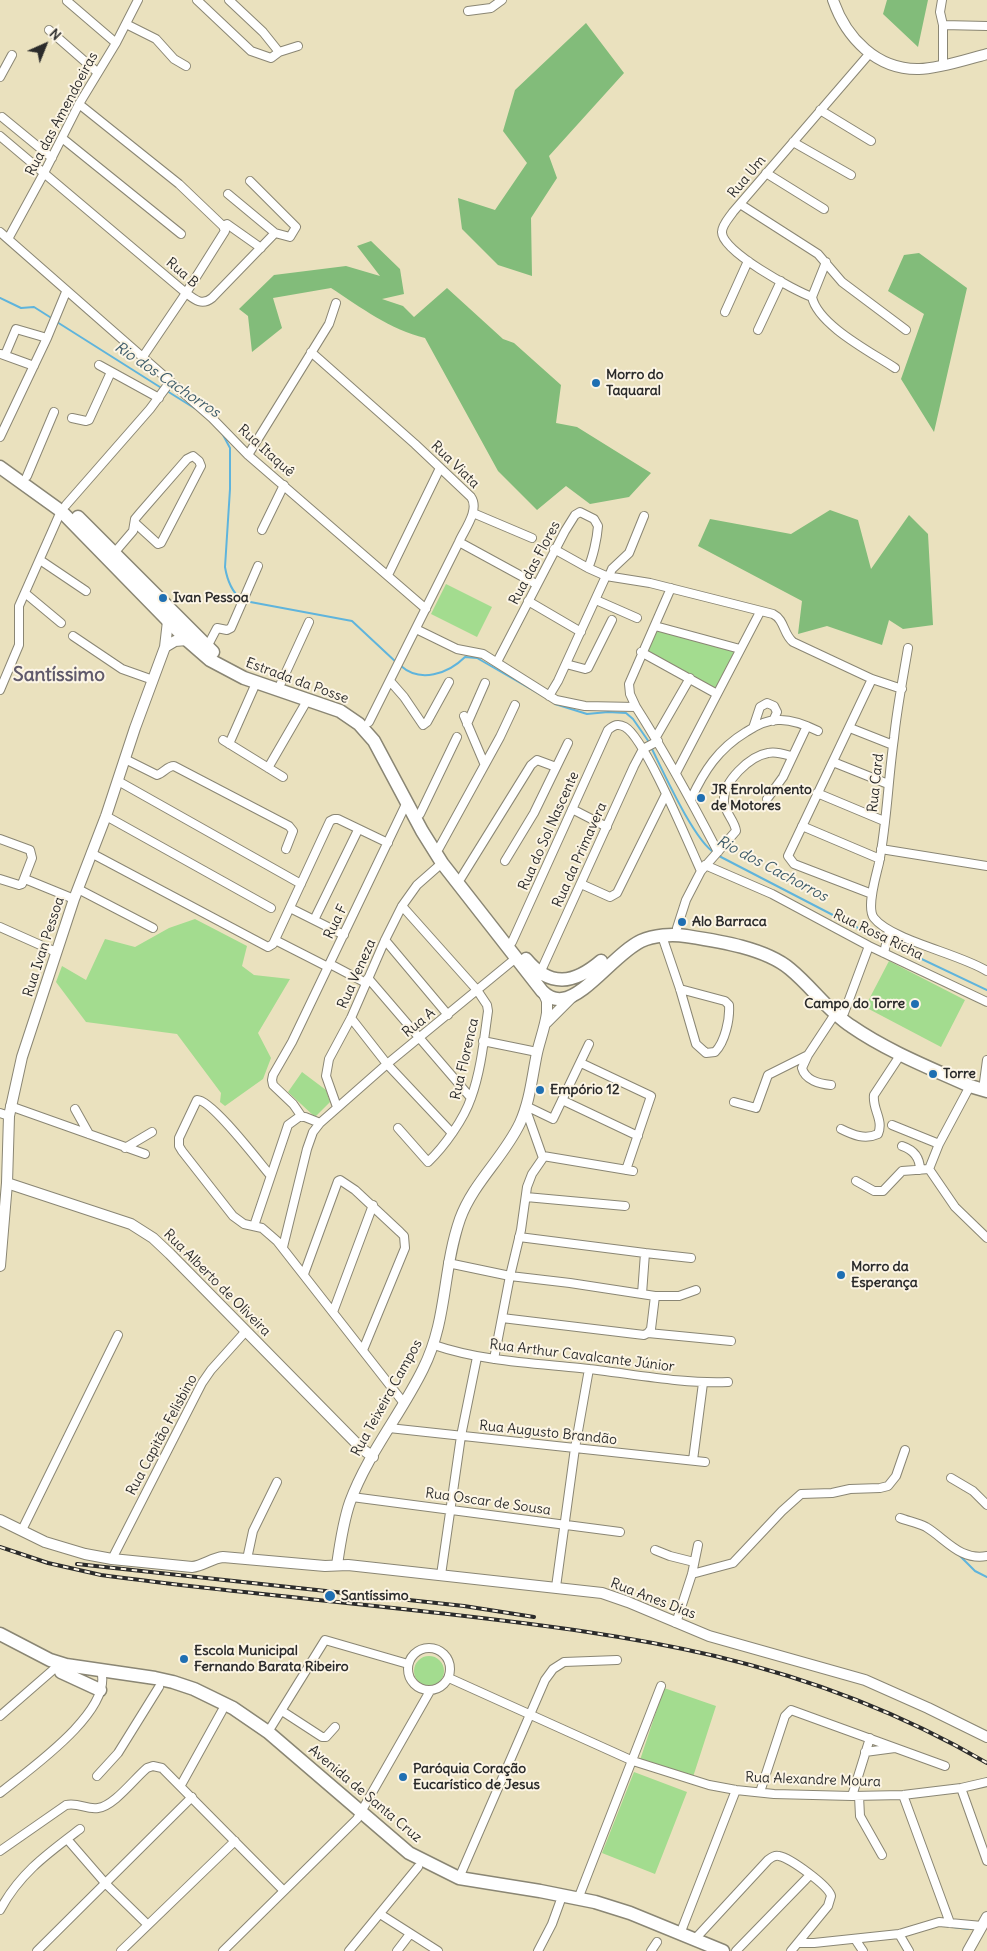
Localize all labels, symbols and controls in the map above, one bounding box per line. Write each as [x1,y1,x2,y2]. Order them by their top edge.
north arrow [20,20,70,70]
text: N [46,24,65,44]
street label: Rua das Amendoeiras [22,49,102,179]
street label: Rua Um [725,152,769,202]
street label: Rua B [162,254,202,292]
water label: Rio dos Cachorros [111,338,223,422]
place label: Morro do Taquaral [606,367,664,400]
marker: Morro do Taquaral [590,377,602,389]
street label: Rua Itaquê [234,421,298,481]
street label: Rua Viata [427,438,483,492]
street label: Rua das Flores [506,518,564,608]
place label: Ivan Pessoa [173,590,249,606]
marker: Ivan Pessoa [157,592,169,604]
street label: Estrada da Posse [243,655,351,707]
district label: Santíssimo [13,665,105,687]
street label: Rua Card [865,753,887,813]
street label: Rua do Sol Nascente [515,769,583,893]
place label: JR Enrolamento de Motores [711,782,812,814]
marker: JR Enrolamento de Motores [695,792,707,804]
street label: Rua da Primavera [549,800,611,910]
water label: Rio dos Cachorros [714,832,830,906]
street label: Rua Ivan Pessoa [20,895,68,999]
street label: Rua F [321,902,351,942]
street label: Rua Rosa Richa [830,906,926,964]
place label: Alo Barraca [692,914,767,930]
marker: Alo Barraca [676,916,688,928]
street label: Rua Veneza [334,937,380,1011]
place label: Campo do Torre [804,996,905,1012]
marker: Campo do Torre [909,998,921,1010]
street label: Rua A [399,1005,439,1041]
street label: Rua Florenca [447,1017,483,1101]
place label: Torre [943,1066,976,1082]
marker: Torre [927,1068,939,1080]
place label: Empório 12 [550,1082,620,1098]
marker: Empório 12 [534,1084,546,1096]
street label: Rua Alberto de Oliveira [160,1226,274,1340]
place label: Morro da Esperança [851,1259,918,1292]
marker: Morro da Esperança [835,1269,847,1281]
street label: Rua Arthur Cavalcante Júnior [488,1336,676,1376]
street label: Rua Teixeira Campos [348,1337,426,1459]
street label: Rua Capitão Felisbino [123,1372,201,1498]
street label: Rua Augusto Brandão [478,1417,618,1449]
street label: Rua Oscar de Sousa [424,1485,552,1519]
street label: Rua Anes Dias [608,1575,698,1623]
place label: Santíssimo [341,1588,409,1604]
marker: Santíssimo [323,1589,337,1603]
place label: Escola Municipal Fernando Barata Ribeiro [194,1643,349,1675]
marker: Escola Municipal Fernando Barata Ribeiro [178,1653,190,1665]
street label: Avenida de Santa Cruz [305,1742,425,1846]
place label: Paróquia Coração Eucarístico de Jesus [413,1761,540,1794]
street label: Rua Alexandre Moura [745,1769,881,1791]
marker: Paróquia Coração Eucarístico de Jesus [397,1771,409,1783]

